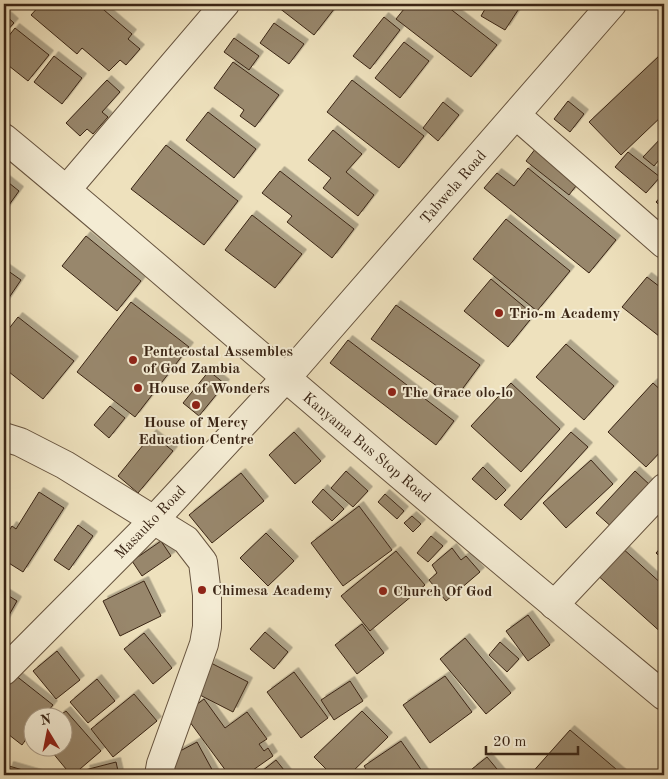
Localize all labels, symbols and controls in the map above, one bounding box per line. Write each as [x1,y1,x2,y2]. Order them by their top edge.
street label: Tabwela Road [418,148,490,228]
marker: Trio-m Academy [493,307,505,319]
place label: Trio-m Academy [509,307,621,322]
place label: Pentecostal Assembles of God Zambia [143,345,293,377]
marker: Pentecostal Assembles of God Zambia [127,354,139,366]
marker: House of Wonders [132,382,144,394]
place label: House of Wonders [148,382,270,397]
marker: The Grace olo-lo [386,386,398,398]
place label: The Grace olo-lo [402,386,513,401]
street label: Kanyama Bus Stop Road [299,390,433,506]
marker: House of Mercy Education Centre [190,399,202,411]
place label: House of Mercy Education Centre [138,416,254,448]
street label: Masauko Road [113,484,190,562]
marker: Chimesa Academy [196,584,208,596]
place label: Chimesa Academy [212,584,333,599]
marker: Church Of God [377,585,389,597]
place label: Church Of God [393,585,492,600]
north arrow [22,706,72,756]
text: N [39,712,53,728]
scale bar [486,724,578,756]
text: 20 m [493,735,527,750]

